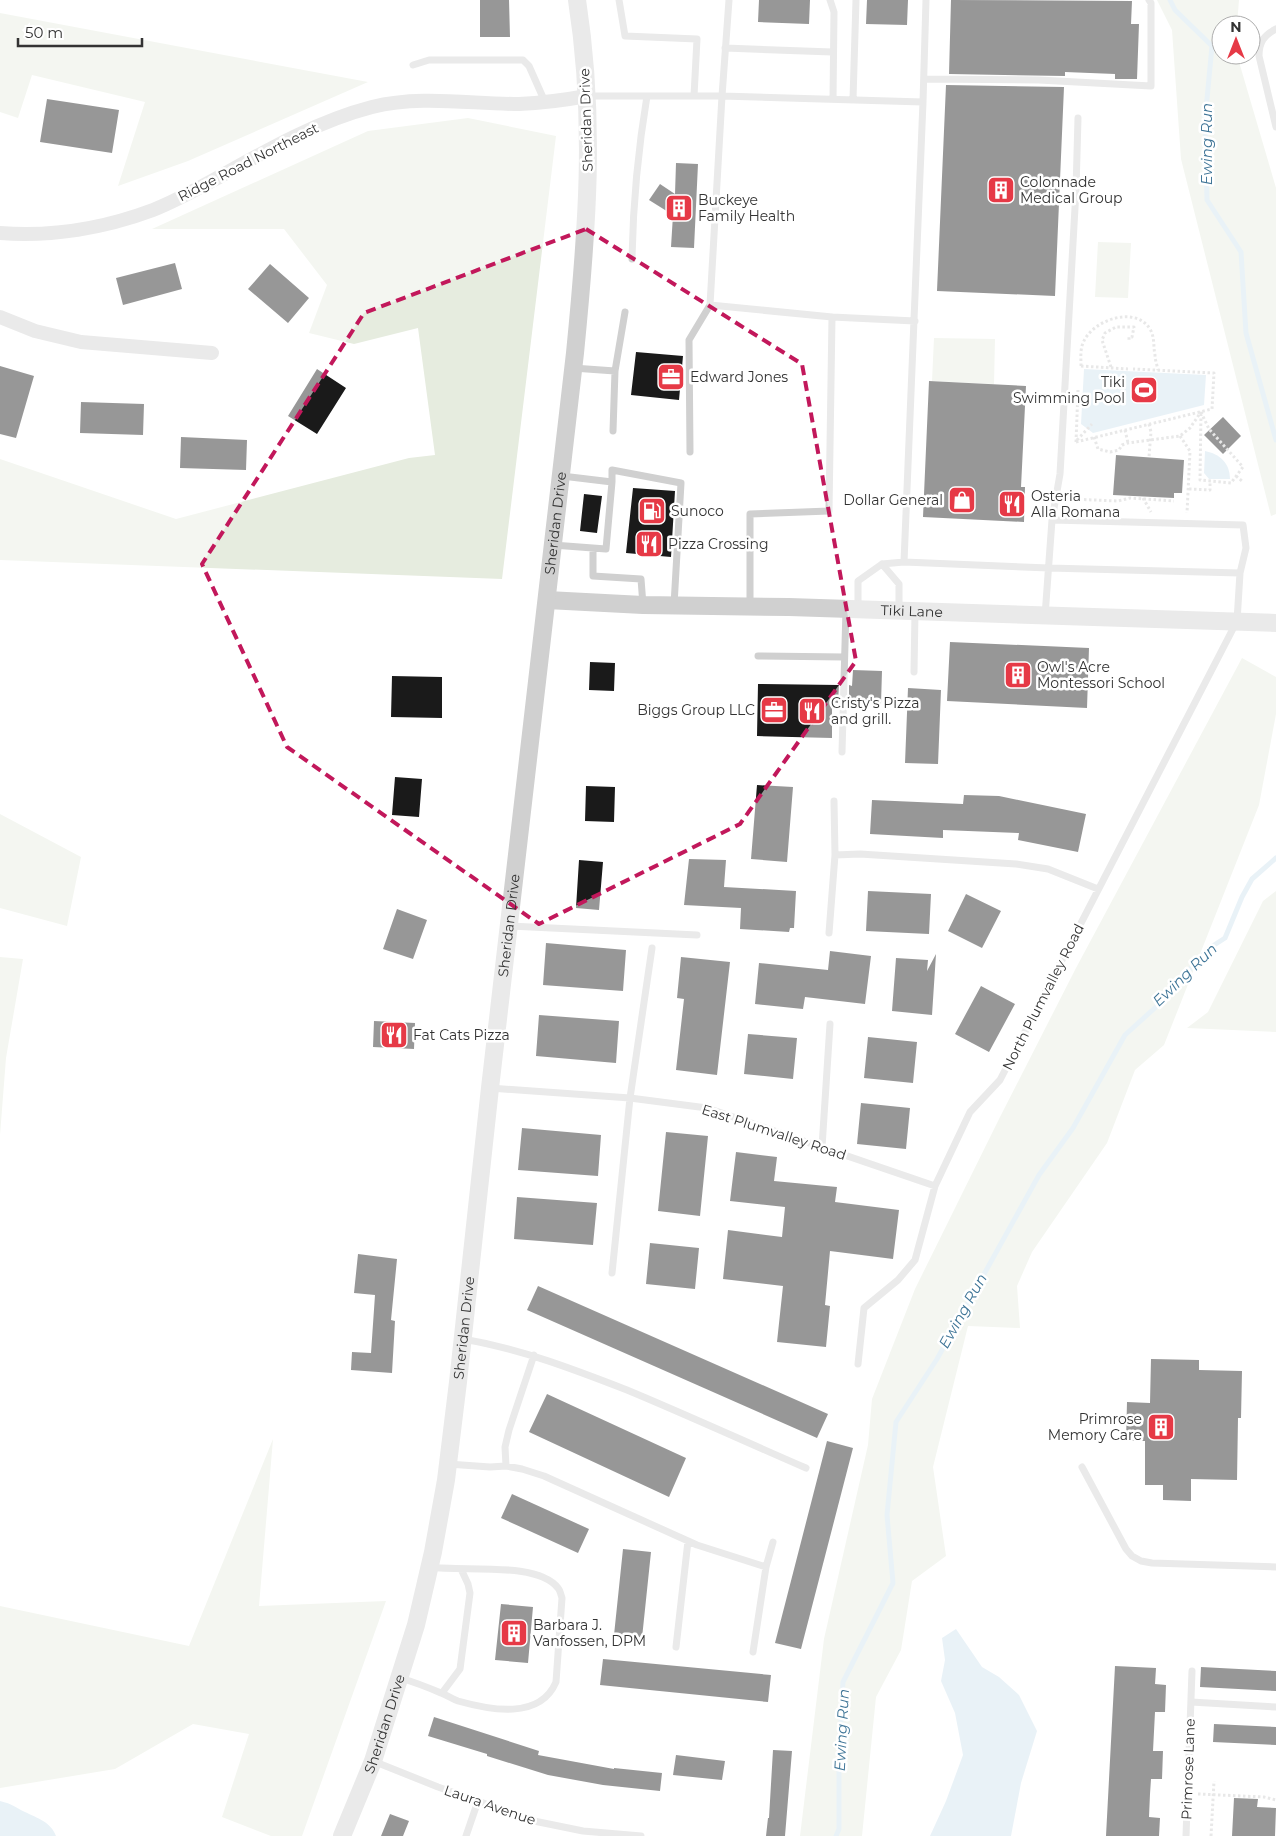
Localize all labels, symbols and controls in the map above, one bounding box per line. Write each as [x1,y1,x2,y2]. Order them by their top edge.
scale bar [18,15,141,47]
north arrow [1211,15,1261,65]
text: N [1230,18,1242,36]
text: 50 m [25,23,63,42]
street label: Sheridan Drive [575,68,597,172]
water label: Ewing Run [1197,103,1216,185]
street label: Ridge Road Northeast [175,119,322,205]
place label: Colonnade Medical Group [1020,173,1123,207]
building icon: Colonnade Medical Group [986,175,1016,205]
place label: Buckeye Family Health [698,191,795,225]
building icon: Buckeye Family Health [664,193,694,223]
office icon: Edward Jones [656,362,686,392]
place label: Edward Jones [690,368,788,386]
place label: Tiki Swimming Pool [1013,373,1125,407]
sports icon: Tiki Swimming Pool [1129,375,1159,405]
street label: Sheridan Drive [540,471,570,576]
shop icon: Dollar General [947,485,977,515]
place label: Osteria Alla Romana [1031,487,1120,521]
restaurant icon: Osteria Alla Romana [997,489,1027,519]
place label: Dollar General [843,491,943,509]
fuel station icon: Sunoco [637,496,667,526]
place label: Sunoco [671,502,724,520]
restaurant icon: Pizza Crossing [634,529,664,559]
place label: Pizza Crossing [668,535,769,553]
street label: Tiki Lane [880,601,943,621]
place label: Owl's Acre Montessori School [1037,658,1165,692]
building icon: Owl's Acre Montessori School [1003,660,1033,690]
place label: Cristy's Pizza and grill. [831,694,920,728]
office icon: Biggs Group LLC [759,695,789,725]
restaurant icon: Cristy's Pizza and grill. [797,696,827,726]
place label: Biggs Group LLC [637,701,755,719]
street label: Sheridan Drive [494,873,524,978]
street label: North Plumvalley Road [998,921,1088,1073]
water label: Ewing Run [1148,939,1221,1010]
restaurant icon: Fat Cats Pizza [379,1020,409,1050]
place label: Fat Cats Pizza [413,1026,510,1044]
street label: East Plumvalley Road [699,1100,849,1164]
water label: Ewing Run [934,1270,991,1351]
street label: Sheridan Drive [449,1276,478,1380]
place label: Primrose Memory Care [1048,1410,1142,1444]
building icon: Primrose Memory Care [1146,1412,1176,1442]
place label: Barbara J. Vanfossen, DPM [533,1616,646,1650]
building icon: Barbara J. Vanfossen, DPM [499,1618,529,1648]
street label: Sheridan Drive [360,1672,409,1776]
water label: Ewing Run [830,1688,853,1772]
street label: Primrose Lane [1177,1718,1199,1820]
street label: Laura Avenue [442,1781,538,1829]

